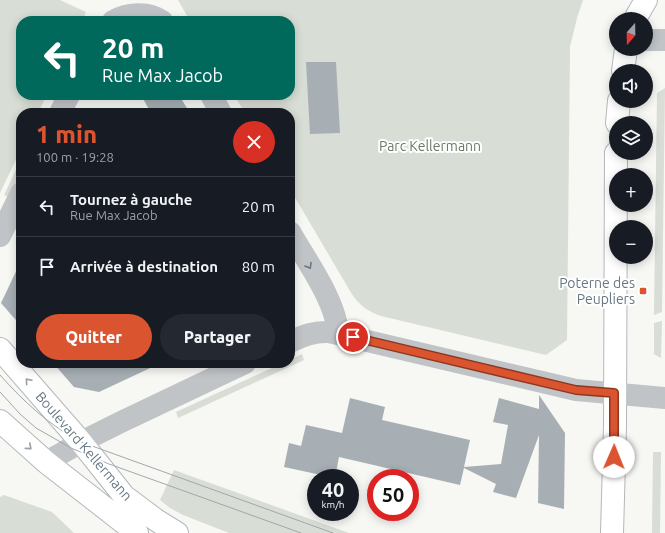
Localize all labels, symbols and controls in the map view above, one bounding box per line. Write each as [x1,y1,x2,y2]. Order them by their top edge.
north arrow [609,12,653,56]
map controls [609,12,653,264]
icon: left [36,32,88,84]
text: 20 m [102,32,164,63]
button: sound [609,64,653,108]
text: Rue Max Jacob [102,65,223,85]
button: layers [609,116,653,160]
text: 1 min [36,121,97,148]
button: close [233,121,275,163]
park label: Parc Kellermann [379,138,481,154]
text: 100 m · 19:28 [36,150,114,164]
button: + [609,168,653,212]
text: Tournez à gauche [70,191,193,208]
icon: left [36,196,58,218]
text: 20 m [242,198,275,215]
text: Rue Max Jacob [70,208,158,222]
button: − [609,220,653,264]
icon: arrive [36,256,58,278]
text: Arrivée à destination [70,258,218,275]
text: 80 m [242,258,275,275]
one-way arrow [305,262,312,269]
place label: Poterne des Peupliers [559,275,635,307]
marker: Poterne des Peupliers [638,286,648,296]
button: Quitter [36,314,152,360]
button: Partager [160,314,275,360]
pin [336,320,370,354]
icon: arrive [342,326,364,348]
one-way arrow [26,378,33,385]
street label: Boulevard Kellermann [32,388,136,504]
position arrow [593,436,635,478]
one-way arrow [24,442,31,449]
speed limit sign: 50 [367,469,419,521]
text: 40 [322,478,344,501]
text: km/h [321,499,345,510]

